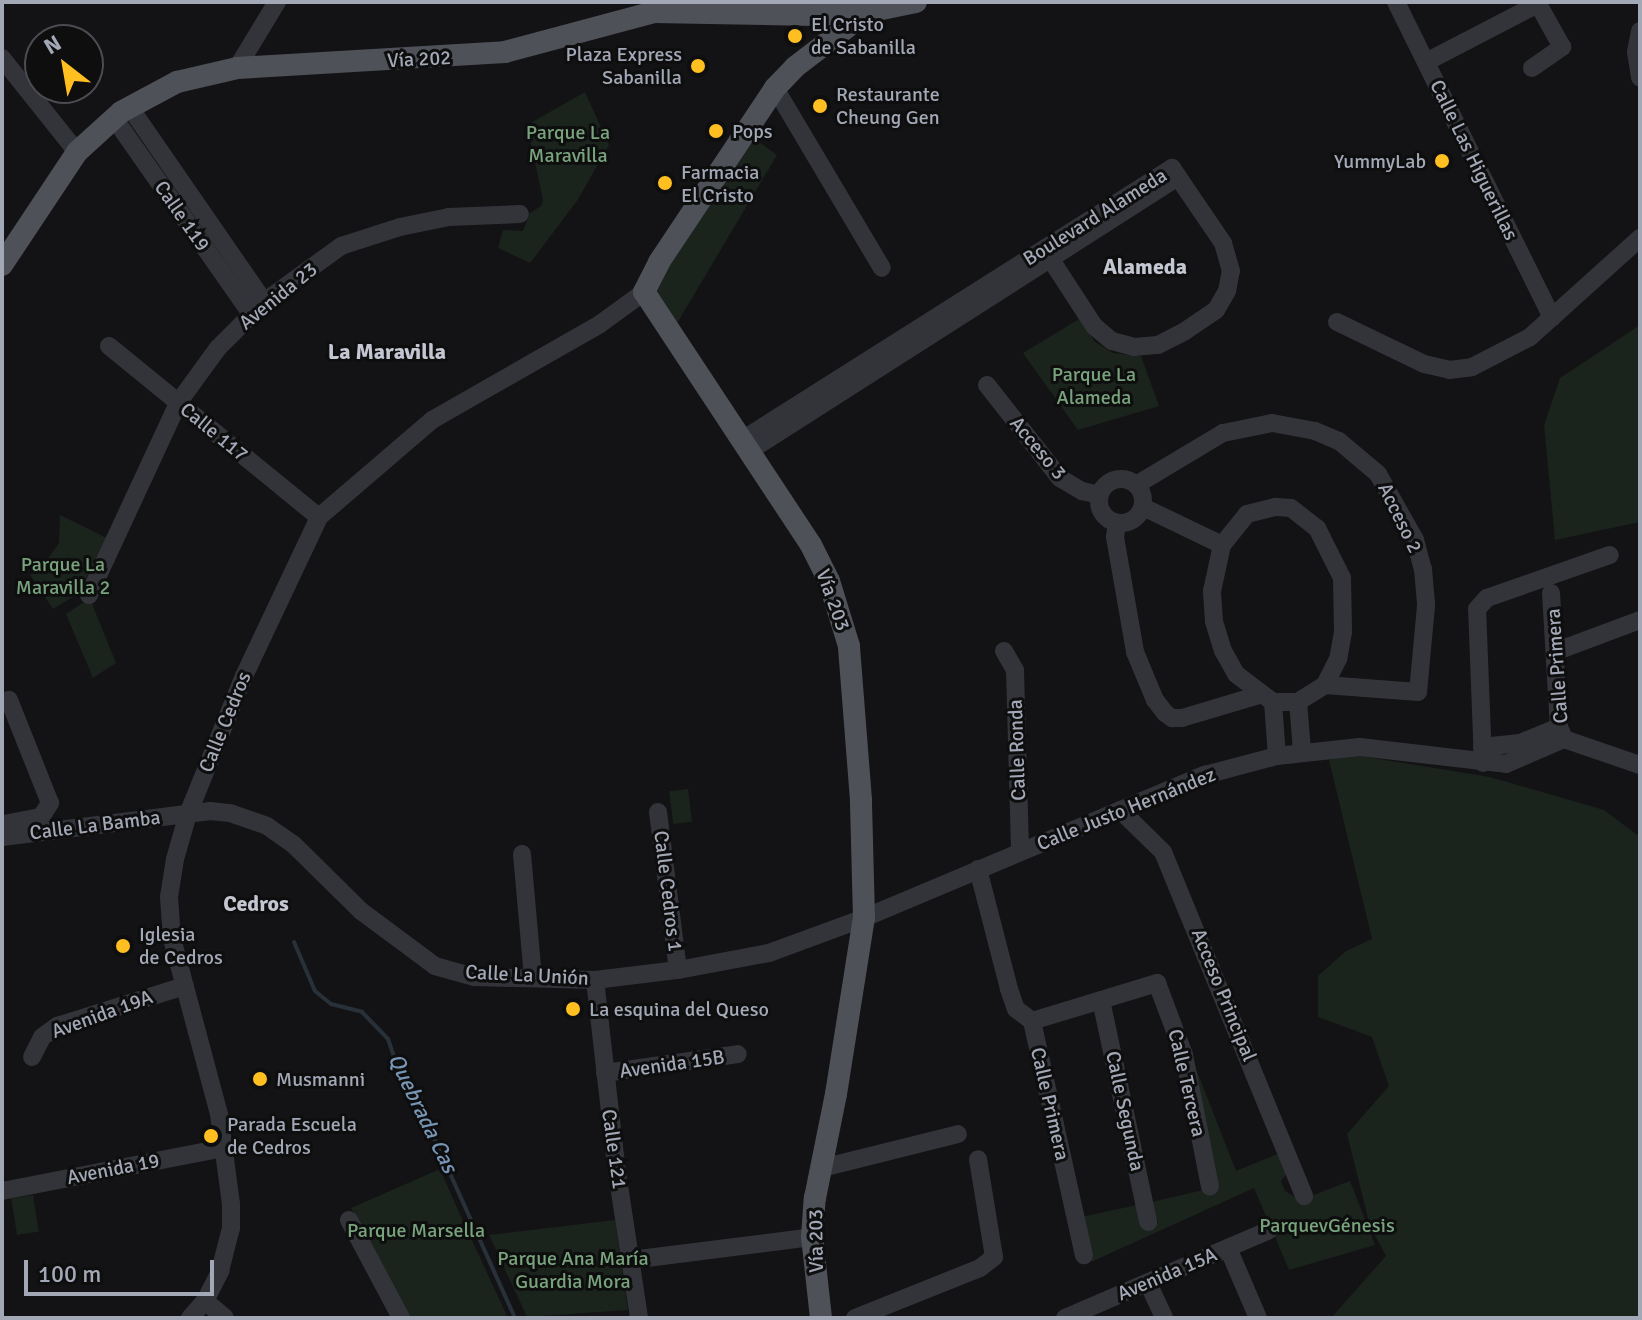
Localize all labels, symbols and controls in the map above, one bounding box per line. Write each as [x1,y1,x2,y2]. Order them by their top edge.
place label: El Cristo de Sabanilla [811,12,916,59]
north arrow [24,24,104,104]
marker: El Cristo de Sabanilla [786,27,804,45]
text: N [39,29,66,60]
place label: Plaza Express Sabanilla [566,42,682,89]
street label: Vía 202 [386,45,452,73]
marker: Plaza Express Sabanilla [689,57,707,75]
street label: Calle Las Higuerillas [1425,76,1523,244]
place label: Restaurante Cheung Gen [836,82,940,129]
marker: Restaurante Cheung Gen [811,97,829,115]
place label: Pops [732,119,773,143]
park label: Parque La Maravilla [526,121,610,168]
marker: Pops [707,122,725,140]
place label: YummyLab [1334,149,1426,173]
marker: YummyLab [1433,152,1451,170]
place label: Farmacia El Cristo [681,160,759,207]
street label: Boulevard Alameda [1019,163,1171,271]
marker: Farmacia El Cristo [656,174,674,192]
street label: Calle 119 [149,176,215,256]
district label: Alameda [1103,254,1187,280]
street label: Avenida 23 [234,257,322,335]
district label: La Maravilla [328,339,446,365]
park label: Parque La Alameda [1052,363,1136,410]
street label: Calle 117 [175,397,253,467]
street label: Acceso 3 [1005,412,1071,484]
street label: Acceso 2 [1373,479,1427,557]
park label: Parque La Maravilla 2 [16,552,110,599]
street label: Vía 203 [811,566,855,634]
street label: Calle Primera [1541,608,1573,724]
street label: Calle Cedros [194,668,256,776]
street label: Calle Ronda [1003,699,1031,801]
street label: Calle Justo Hernández [1033,762,1219,856]
street label: Calle La Bamba [28,805,162,845]
street label: Calle Cedros 1 [649,829,687,953]
district label: Cedros [223,891,289,917]
place label: Iglesia de Cedros [139,922,223,969]
street label: Acceso Principal [1186,925,1262,1065]
marker: Iglesia de Cedros [114,937,132,955]
street label: Calle La Unión [465,960,589,990]
street label: Avenida 19A [48,985,156,1043]
place label: La esquina del Queso [589,997,769,1021]
marker: La esquina del Queso [564,1000,582,1018]
street label: Calle Tercera [1163,1027,1211,1139]
street label: Avenida 15B [618,1045,726,1083]
street label: Calle Primera [1025,1045,1075,1163]
water label: Quebrada Cas [383,1049,463,1177]
street label: Calle Segunda [1101,1049,1149,1173]
place label: Musmanni [276,1067,365,1091]
marker: Musmanni [251,1070,269,1088]
street label: Calle 121 [597,1108,631,1190]
place label: Parada Escuela de Cedros [227,1112,357,1159]
marker: Parada Escuela de Cedros [202,1127,220,1145]
street label: Avenida 19 [65,1148,161,1190]
street label: Vía 203 [803,1209,829,1273]
park label: ParquevGénesis [1259,1213,1395,1237]
park label: Parque Marsella [347,1218,485,1242]
street label: Avenida 15A [1114,1242,1220,1306]
scale bar [28,1244,218,1294]
park label: Parque Ana María Guardia Mora [497,1246,649,1293]
text: 100 m [38,1259,101,1289]

